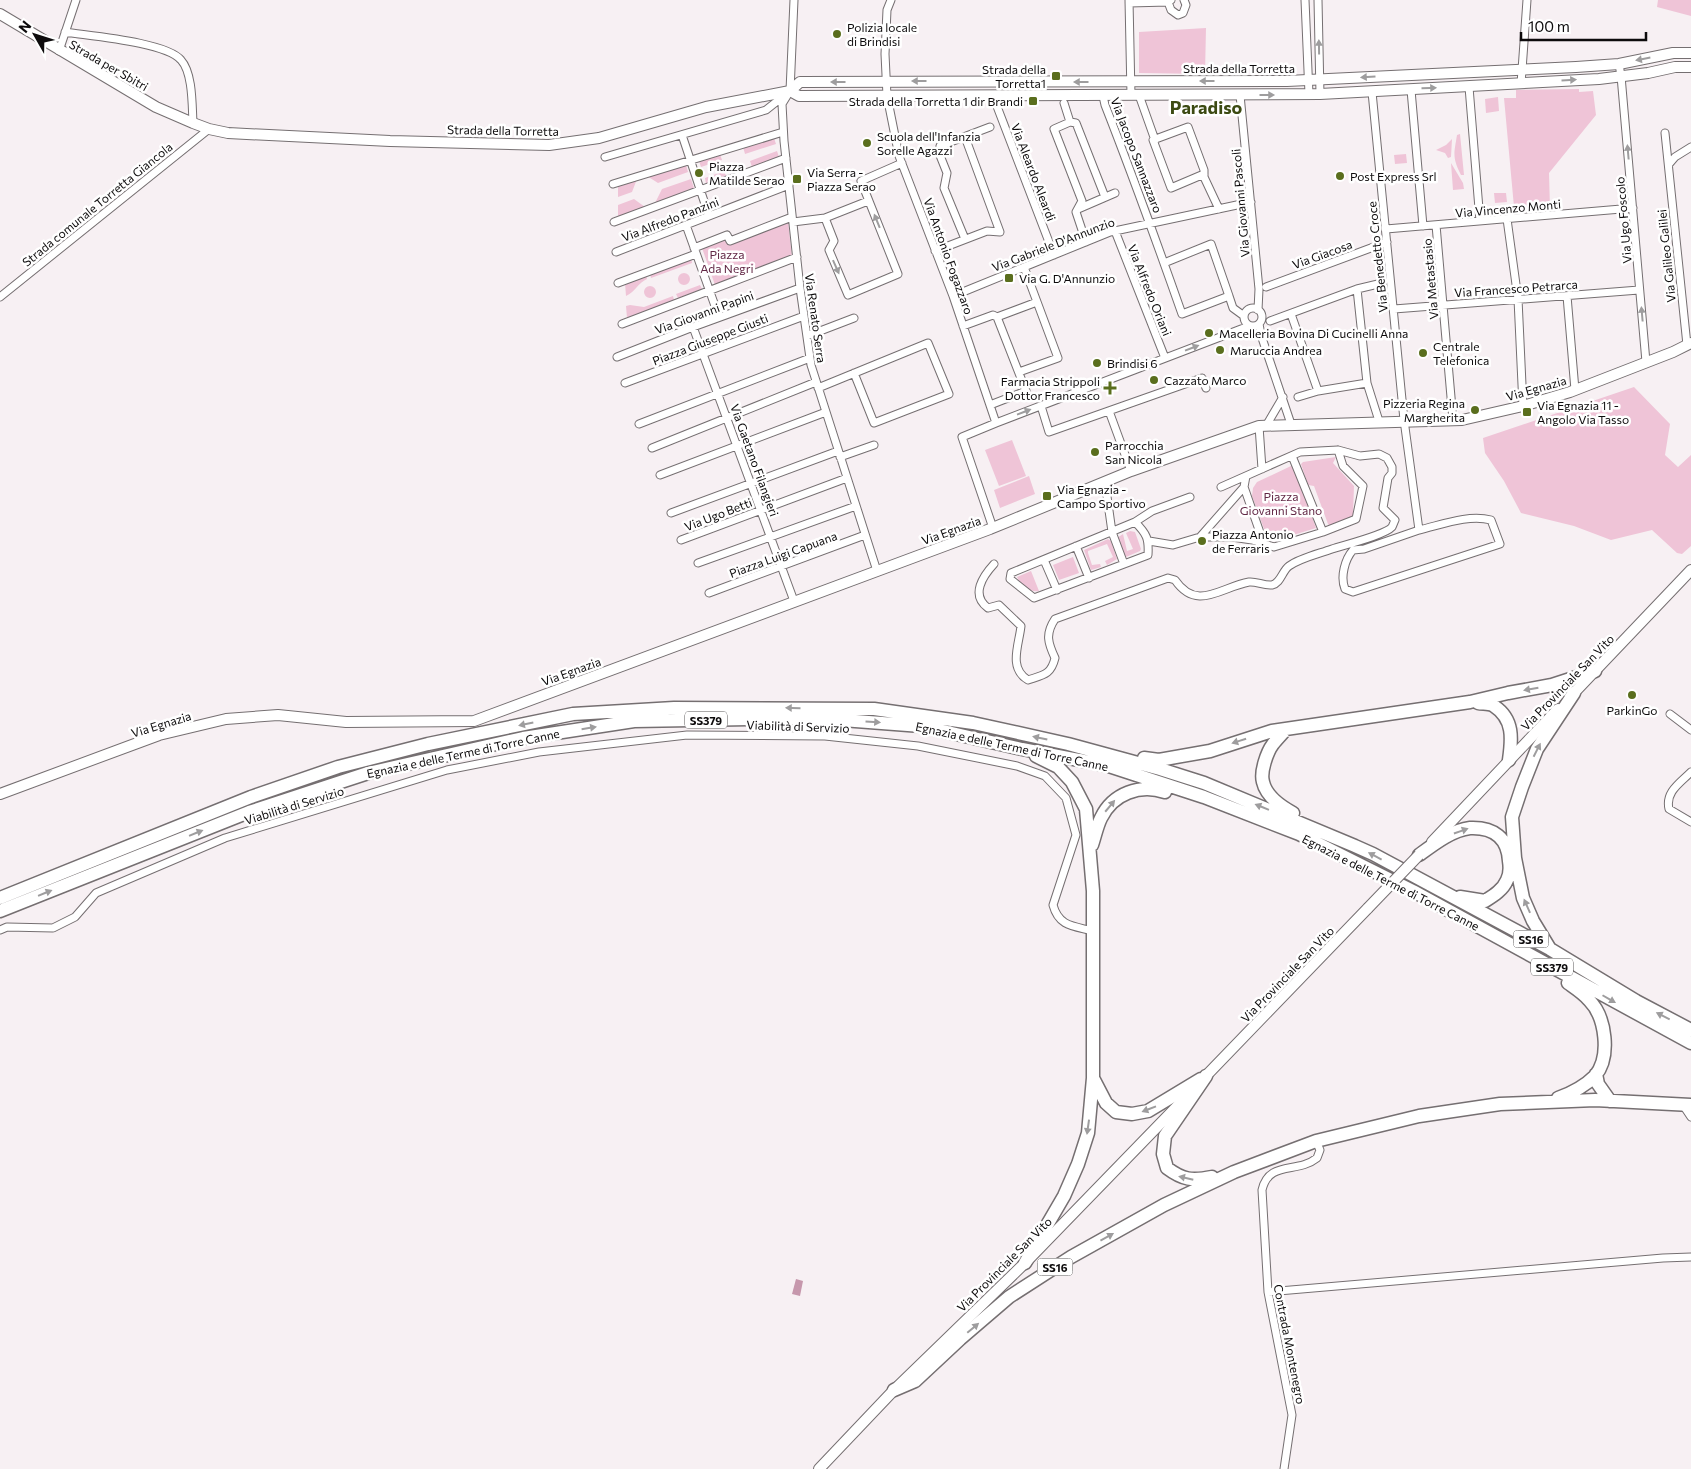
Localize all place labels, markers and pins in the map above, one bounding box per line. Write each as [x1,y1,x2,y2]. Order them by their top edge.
place label: Polizia locale di Brindisi [847,20,917,48]
marker: Polizia locale di Brindisi [831,28,843,40]
place label: Strada della Torretta1 [982,62,1046,90]
marker: Strada della Torretta1 [1050,70,1062,82]
place label: Strada della Torretta 1 dir Brandi [849,94,1023,108]
marker: Strada della Torretta 1 dir Brandi [1027,95,1039,107]
place label: Scuola dell'Infanzia Sorelle Agazzi [877,129,981,157]
marker: Scuola dell'Infanzia Sorelle Agazzi [861,137,873,149]
place label: Piazza Matilde Serao [709,159,785,187]
place label: Via Serra - Piazza Serao [807,165,876,193]
marker: Piazza Matilde Serao [693,167,705,179]
place label: Post Express Srl [1350,169,1437,183]
marker: Post Express Srl [1334,170,1346,182]
marker: Via Serra - Piazza Serao [791,173,803,185]
place label: Via G. D'Annunzio [1019,271,1115,285]
marker: Via G. D'Annunzio [1003,272,1015,284]
place label: Macelleria Bovina Di Cucinelli Anna [1219,326,1408,340]
marker: Macelleria Bovina Di Cucinelli Anna [1203,327,1215,339]
place label: Centrale Telefonica [1433,339,1489,367]
place label: Maruccia Andrea [1230,343,1322,357]
marker: Maruccia Andrea [1214,344,1226,356]
marker: Centrale Telefonica [1417,347,1429,359]
place label: Brindisi 6 [1107,356,1158,370]
marker: Brindisi 6 [1091,357,1103,369]
place label: Cazzato Marco [1164,373,1246,387]
place label: Farmacia Strippoli Dottor Francesco [1001,374,1100,402]
marker: Cazzato Marco [1148,374,1160,386]
marker: Farmacia Strippoli Dottor Francesco [1104,382,1116,394]
place label: Pizzeria Regina Margherita [1383,396,1465,424]
place label: Via Egnazia 11 - Angolo Via Tasso [1537,398,1629,426]
marker: Pizzeria Regina Margherita [1469,404,1481,416]
marker: Via Egnazia 11 - Angolo Via Tasso [1521,406,1533,418]
place label: Parrocchia San Nicola [1105,438,1163,466]
marker: Parrocchia San Nicola [1089,446,1101,458]
place label: Via Egnazia - Campo Sportivo [1057,482,1146,510]
marker: Via Egnazia - Campo Sportivo [1041,490,1053,502]
place label: Piazza Antonio de Ferraris [1212,527,1294,555]
marker: Piazza Antonio de Ferraris [1196,535,1208,547]
marker: ParkinGo [1626,689,1638,701]
place label: ParkinGo [1606,703,1658,717]

